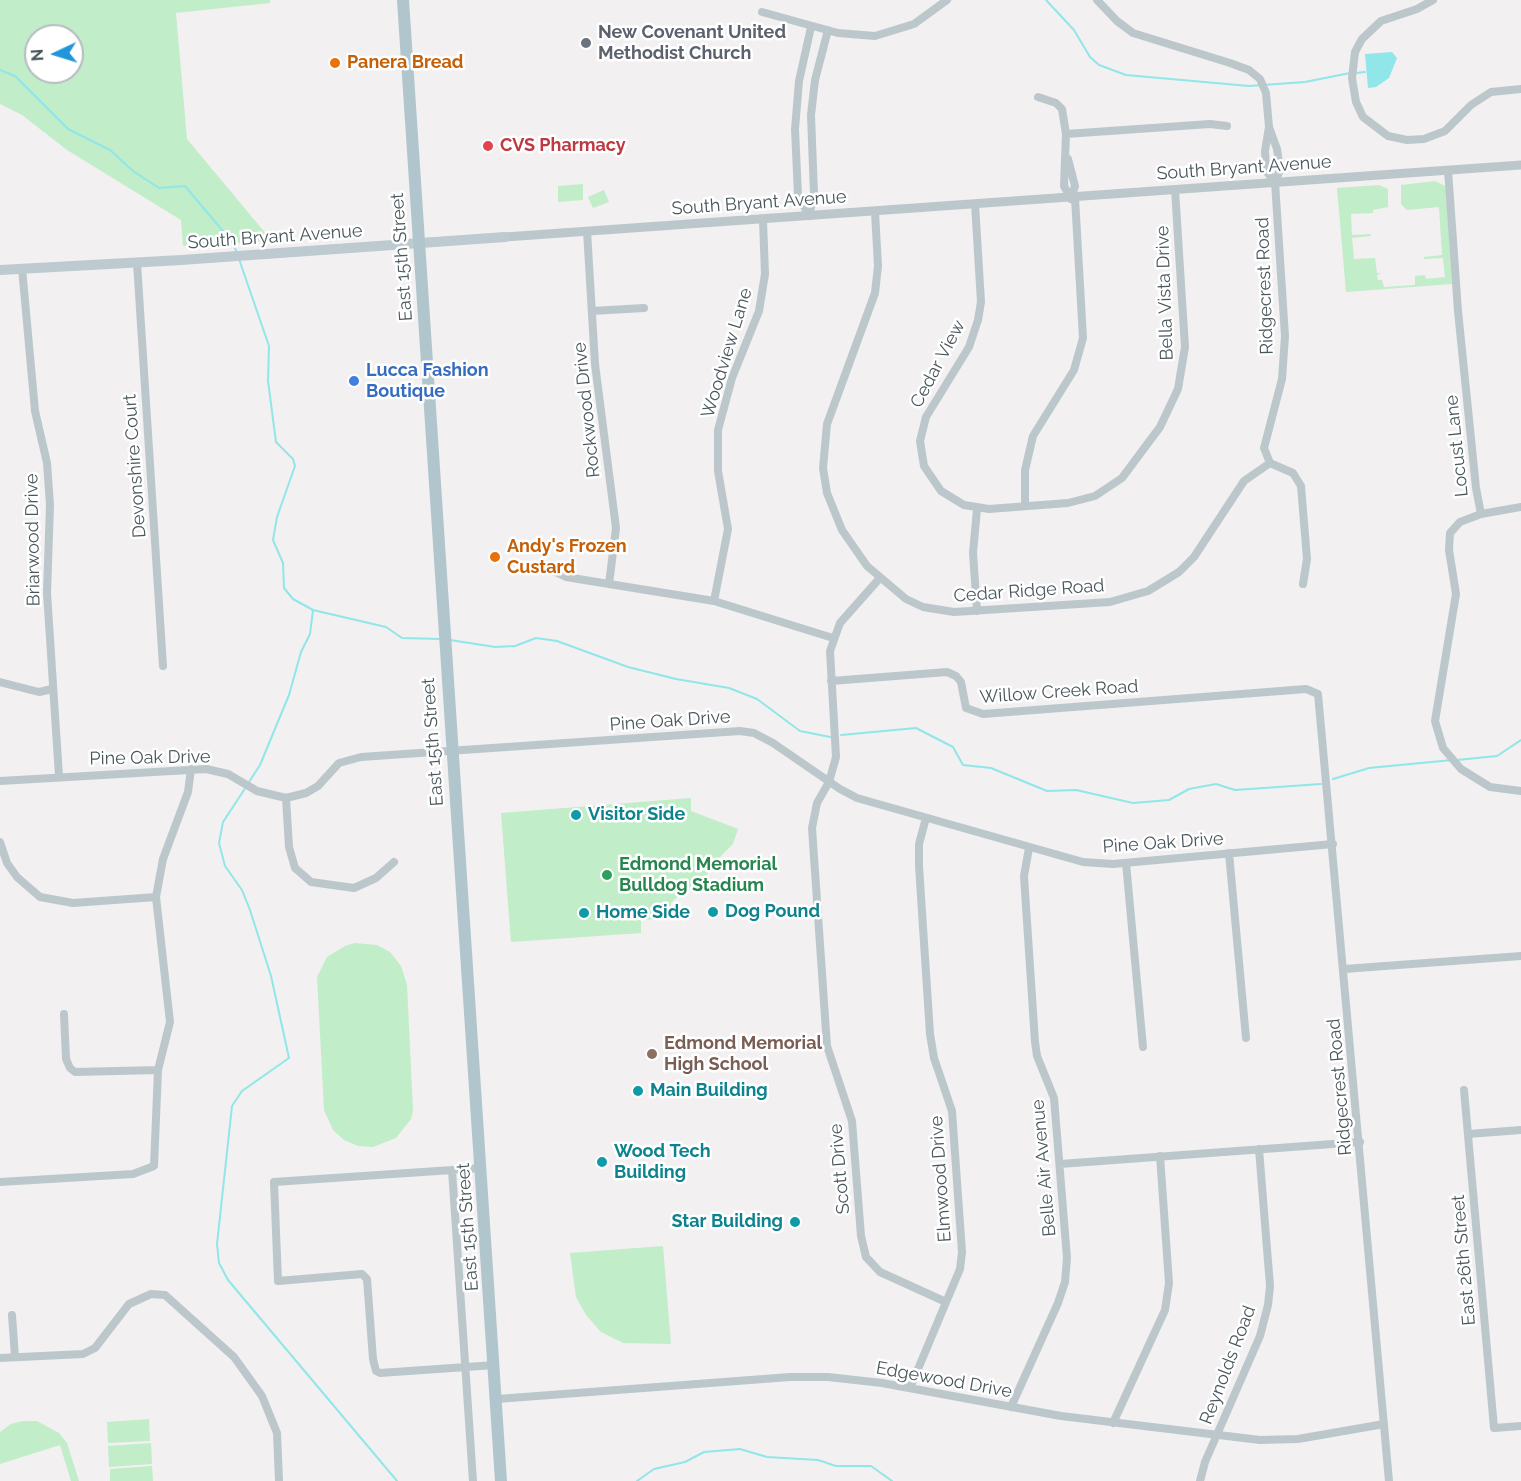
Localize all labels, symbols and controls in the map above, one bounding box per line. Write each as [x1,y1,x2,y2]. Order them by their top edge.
place label: New Covenant United Methodist Church [598,22,786,64]
north arrow [24,24,84,84]
marker: New Covenant United Methodist Church [579,36,593,50]
text: N [28,48,47,62]
place label: Panera Bread [347,52,463,74]
marker: Panera Bread [328,56,342,70]
place label: CVS Pharmacy [500,135,626,157]
marker: CVS Pharmacy [481,139,495,153]
street label: South Bryant Avenue [1156,151,1332,185]
street label: South Bryant Avenue [671,186,847,220]
street label: East 15th Street [387,192,417,322]
street label: Ridgecrest Road [1252,217,1278,355]
street label: South Bryant Avenue [187,220,363,254]
street label: Bella Vista Drive [1152,225,1178,361]
street label: Woodview Lane [697,285,757,421]
street label: Cedar View [906,317,970,411]
street label: Rockwood Drive [569,341,605,479]
place label: Lucca Fashion Boutique [366,360,489,403]
marker: Lucca Fashion Boutique [347,374,361,388]
street label: Devonshire Court [119,393,151,539]
street label: Locust Lane [1441,394,1473,498]
street label: Briarwood Drive [21,473,45,607]
place label: Andy's Frozen Custard [507,536,627,578]
marker: Andy's Frozen Custard [488,550,502,564]
street label: Cedar Ridge Road [953,575,1105,607]
street label: Willow Creek Road [979,676,1139,708]
street label: East 15th Street [418,677,448,807]
street label: Pine Oak Drive [609,706,731,736]
street label: Pine Oak Drive [89,746,211,770]
place label: Visitor Side [588,804,685,826]
marker: Visitor Side [569,808,583,822]
street label: Pine Oak Drive [1102,828,1224,858]
place label: Edmond Memorial Bulldog Stadium [619,854,777,896]
marker: Edmond Memorial Bulldog Stadium [600,868,614,882]
place label: Dog Pound [725,901,820,923]
place label: Home Side [596,902,690,924]
marker: Dog Pound [706,905,720,919]
marker: Home Side [577,906,591,920]
street label: Ridgecrest Road [1323,1018,1357,1156]
place label: Edmond Memorial High School [664,1033,822,1076]
marker: Edmond Memorial High School [645,1047,659,1061]
place label: Main Building [650,1080,768,1102]
marker: Main Building [631,1084,645,1098]
street label: Belle Air Avenue [1027,1098,1061,1238]
street label: Elmwood Drive [926,1115,956,1243]
street label: Scott Drive [825,1123,855,1215]
place label: Wood Tech Building [614,1141,711,1184]
marker: Wood Tech Building [595,1155,609,1169]
street label: East 15th Street [453,1162,483,1292]
street label: East 26th Street [1448,1194,1480,1326]
place label: Star Building [672,1211,783,1233]
marker: Star Building [788,1215,802,1229]
street label: Reynolds Road [1195,1303,1261,1427]
street label: Edgewood Drive [874,1357,1014,1403]

